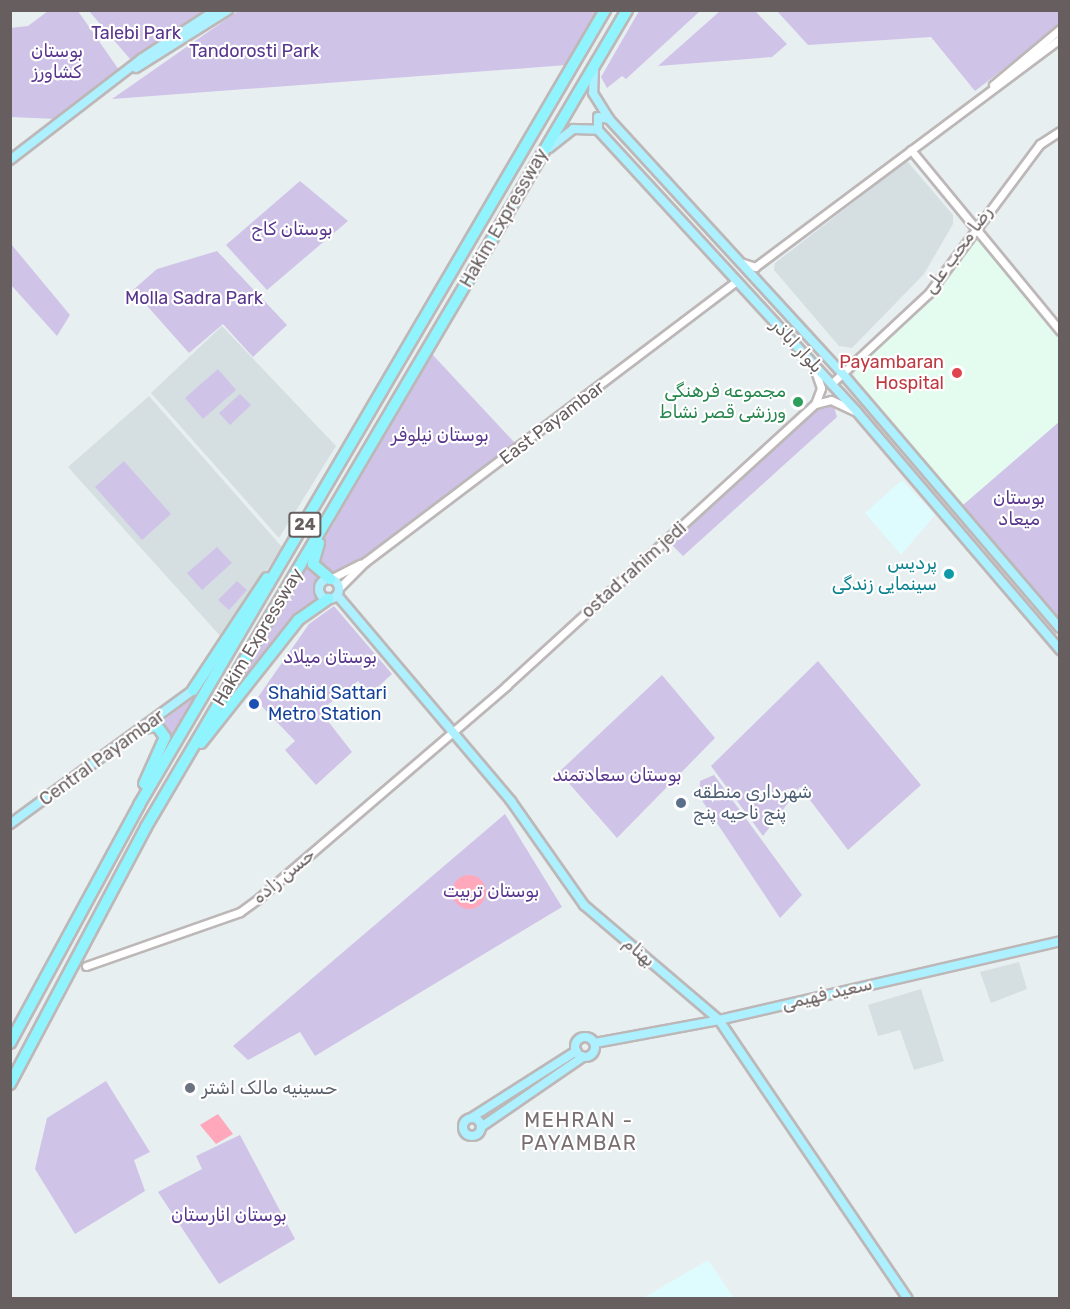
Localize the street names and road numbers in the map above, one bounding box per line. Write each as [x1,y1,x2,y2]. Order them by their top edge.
street label: Hakim Expressway [455,145,553,291]
street label: رضا محب علی [919,202,997,298]
street label: بلوار اباذر [767,314,827,378]
street label: East Payambar [495,377,609,469]
road number: 24 [287,512,323,538]
street label: ostad rahim jedi [577,517,691,623]
street label: Hakim Expressway [208,564,308,710]
street label: Central Payambar [35,705,169,811]
street label: حسن زاده [248,844,320,908]
street label: بهنام [619,932,659,972]
street label: سعید فهیمی [780,973,874,1015]

